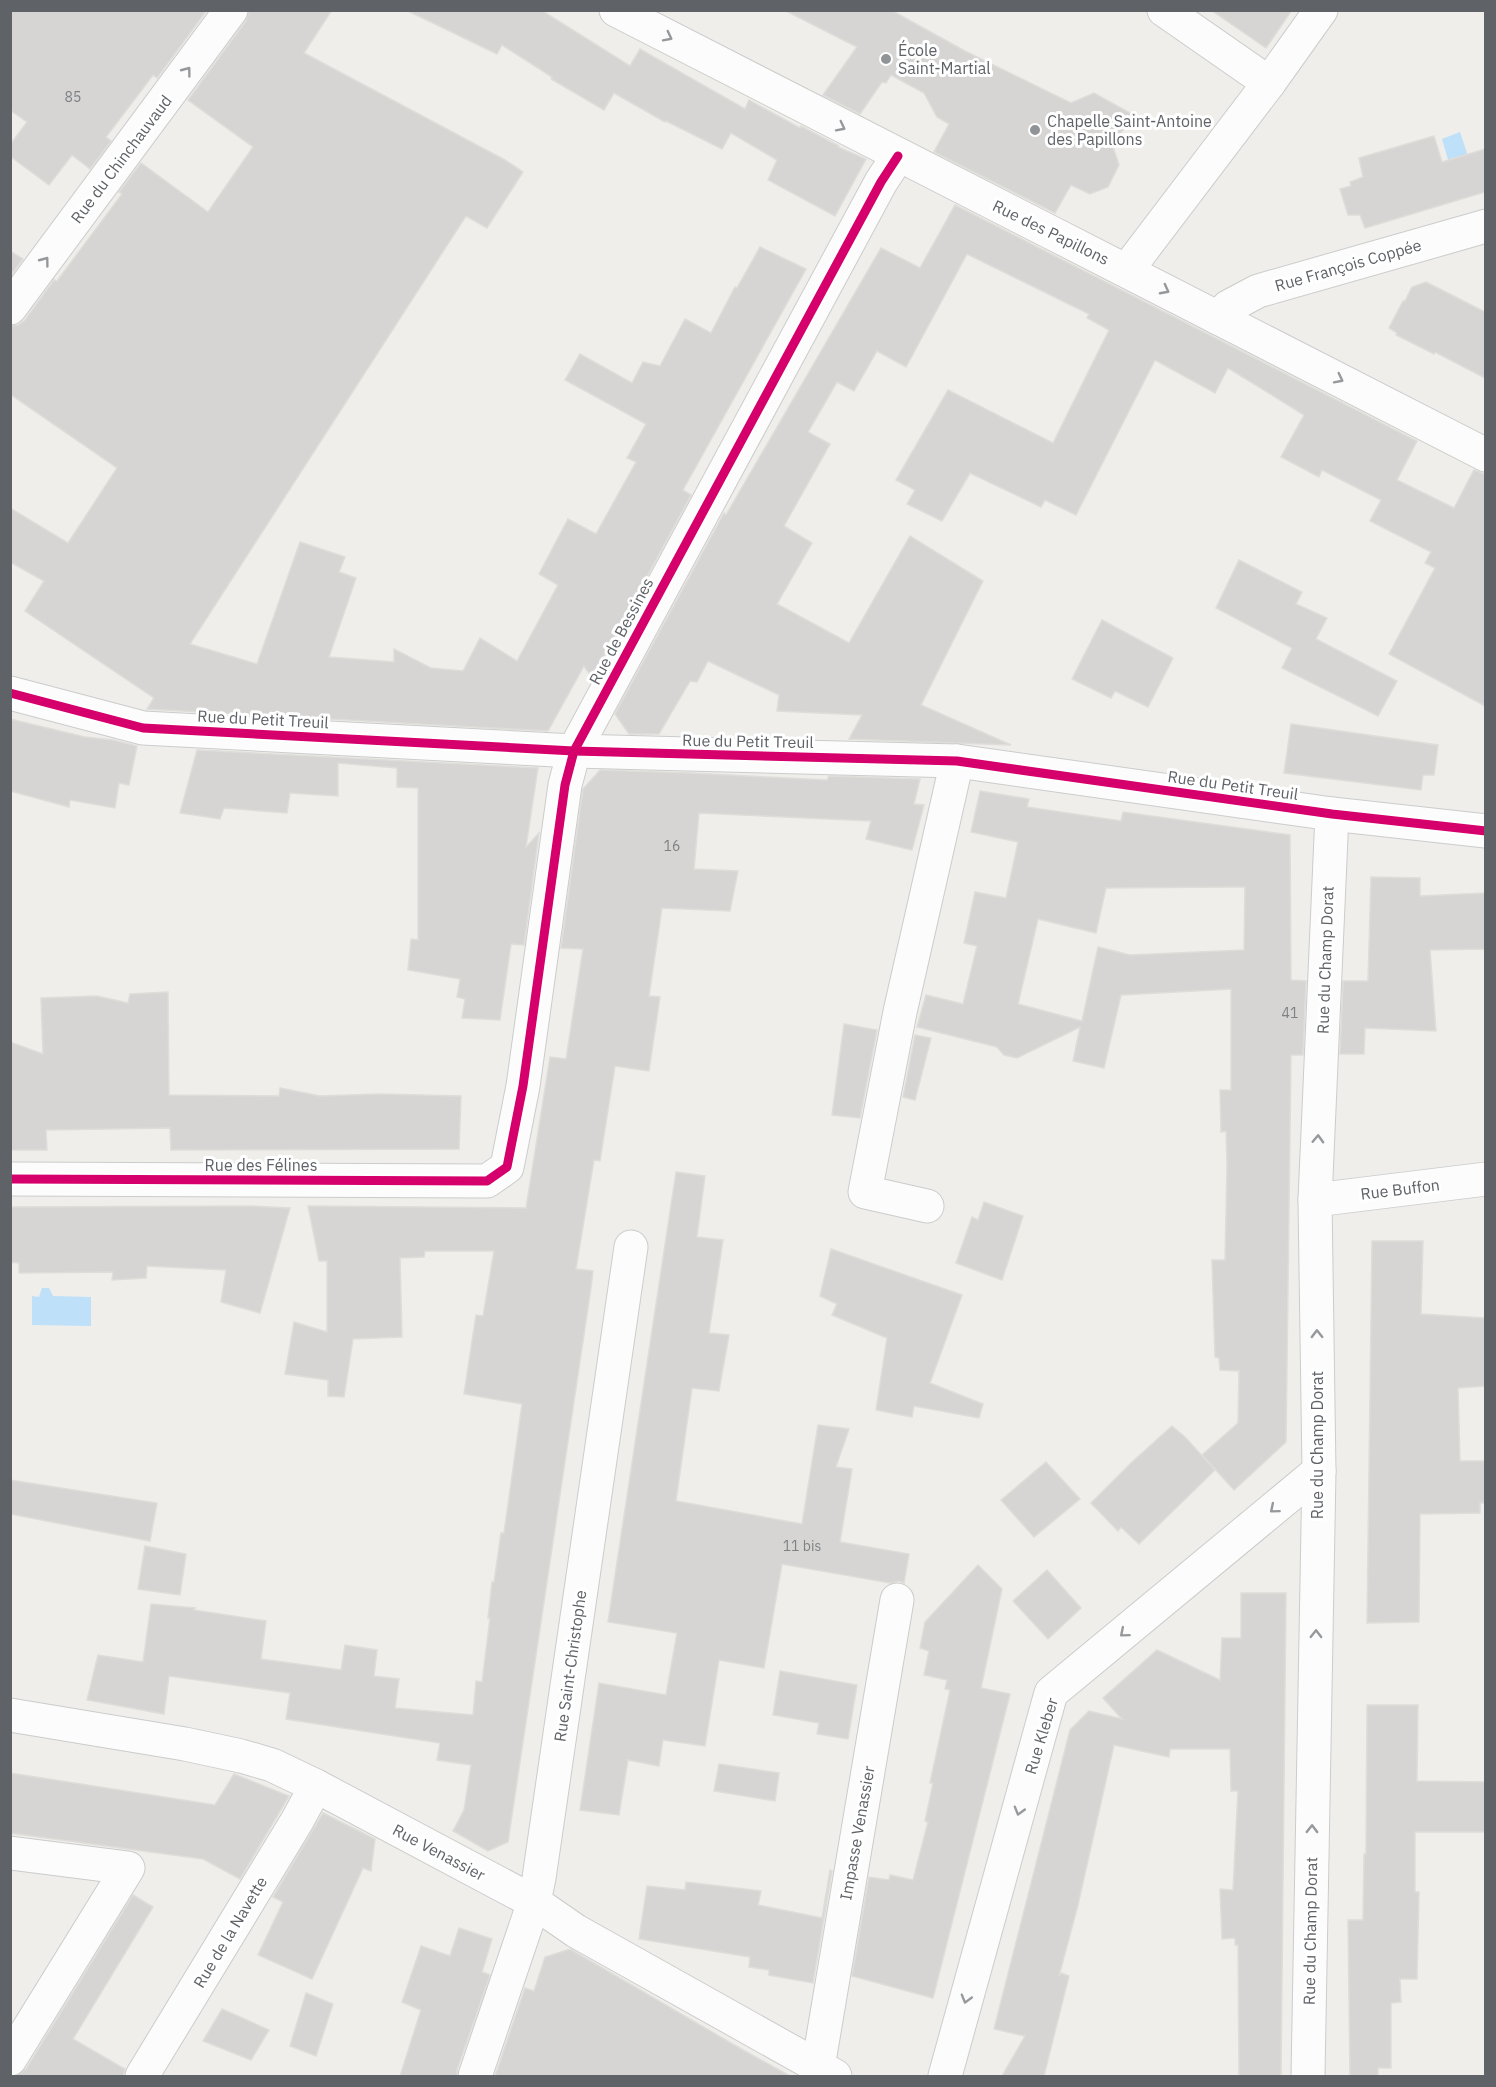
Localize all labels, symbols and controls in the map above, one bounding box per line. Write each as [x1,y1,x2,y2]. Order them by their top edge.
one-way arrow [662,30,673,42]
place label: École Saint-Martial [898,39,991,78]
marker: École Saint-Martial [879,52,893,66]
one-way arrow [179,66,190,77]
house number: 85 [65,88,81,106]
street label: Rue du Chinchauvaud [66,91,176,227]
place label: Chapelle Saint-Antoine des Papillons [1047,111,1212,149]
one-way arrow [835,120,846,131]
marker: Chapelle Saint-Antoine des Papillons [1028,123,1042,137]
street label: Rue des Papillons [989,195,1113,269]
street label: Rue François Coppée [1272,234,1424,295]
one-way arrow [38,256,49,267]
one-way arrow [1159,283,1170,294]
one-way arrow [1333,372,1343,383]
street label: Rue de Bessines [584,574,658,688]
street label: Rue du Petit Treuil [197,706,329,732]
street label: Rue du Petit Treuil [682,730,814,752]
street label: Rue du Petit Treuil [1166,766,1300,804]
house number: 16 [664,837,680,855]
street label: Rue du Champ Dorat [1312,886,1338,1034]
house number: 41 [1282,1004,1298,1022]
one-way arrow [1311,1135,1324,1144]
street label: Rue des Félines [205,1155,317,1175]
street label: Rue Buffon [1359,1174,1441,1204]
one-way arrow [1311,1330,1323,1339]
street label: Rue du Champ Dorat [1307,1371,1327,1519]
one-way arrow [1269,1501,1280,1512]
house number: 11 bis [783,1537,821,1555]
street label: Rue Saint-Christophe [549,1589,591,1743]
one-way arrow [1119,1626,1130,1637]
one-way arrow [1309,1630,1322,1639]
street label: Rue Kleber [1020,1695,1062,1777]
street label: Impasse Venassier [835,1764,879,1902]
one-way arrow [1013,1806,1026,1816]
street label: Rue Venassier [389,1819,489,1885]
one-way arrow [1306,1825,1318,1834]
street label: Rue du Champ Dorat [1299,1857,1321,2005]
street label: Rue de la Navette [189,1872,271,1991]
one-way arrow [961,1994,974,2004]

